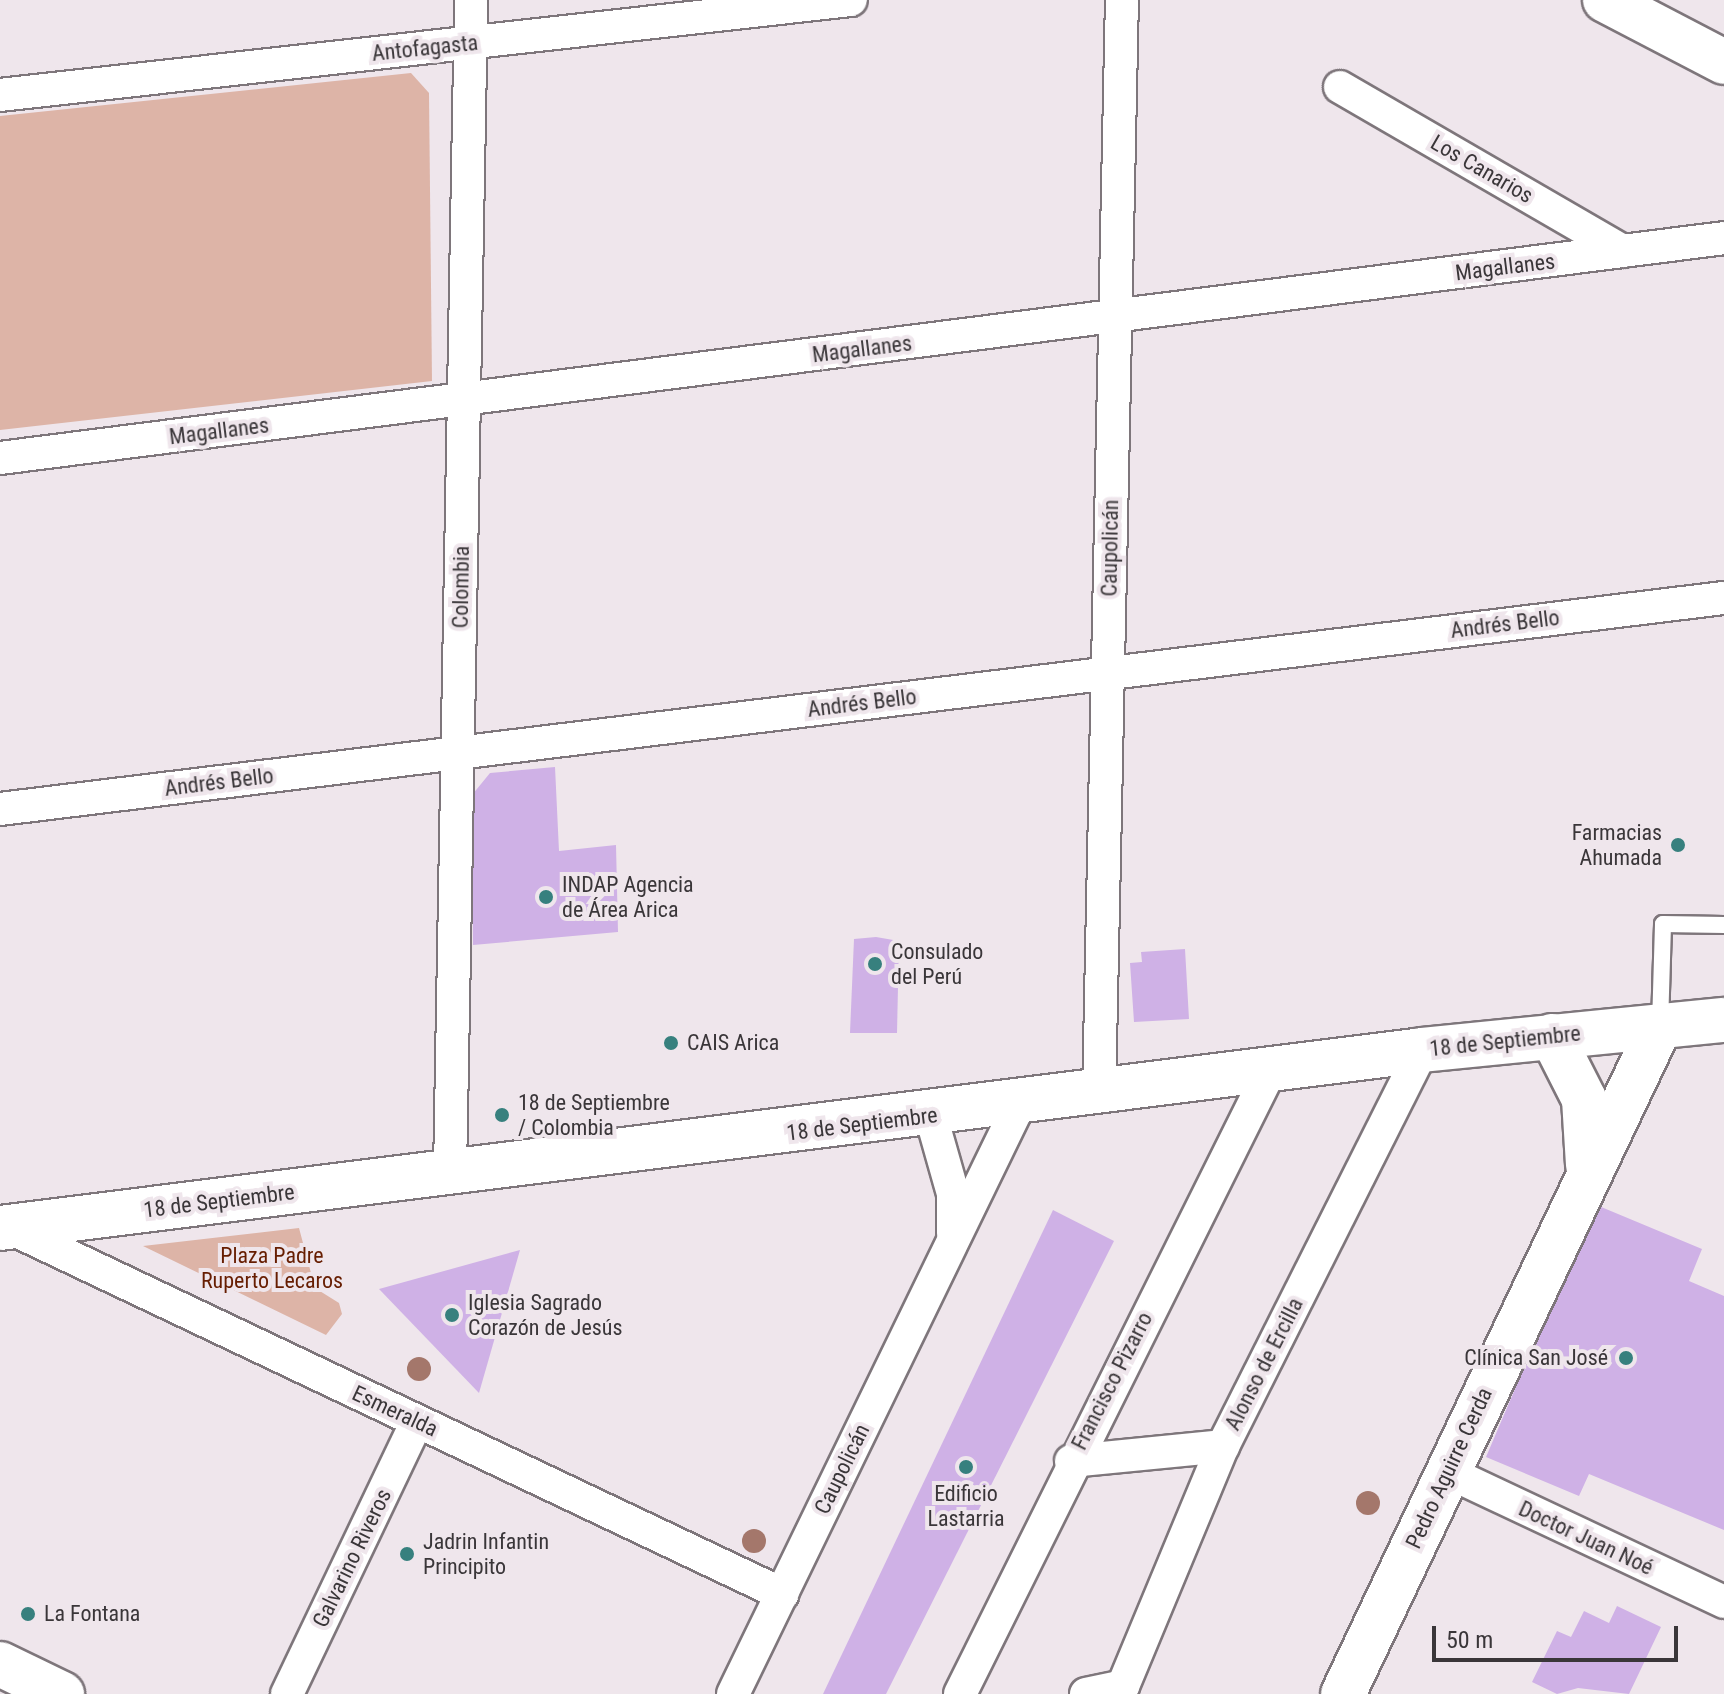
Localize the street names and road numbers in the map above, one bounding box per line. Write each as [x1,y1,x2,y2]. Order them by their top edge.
street label: Antofagasta [371,29,479,67]
street label: Los Canarios [1426,129,1538,209]
street label: Magallanes [1454,248,1556,286]
street label: Magallanes [811,330,913,368]
street label: Magallanes [168,412,270,450]
street label: Caupolicán [1096,499,1124,597]
street label: Colombia [447,545,475,629]
street label: Andrés Bello [1449,604,1561,644]
street label: Andrés Bello [806,683,918,723]
street label: Andrés Bello [163,762,275,802]
street label: 18 de Septiembre [1428,1020,1582,1062]
street label: 18 de Septiembre [785,1102,939,1146]
street label: 18 de Septiembre [142,1179,296,1223]
street label: Alonso de Ercilla [1219,1293,1309,1435]
street label: Francisco Pizarro [1066,1308,1158,1454]
street label: Esmeralda [348,1380,442,1442]
street label: Pedro Aguirre Cerda [1400,1383,1498,1553]
street label: Caupolicán [809,1420,875,1518]
street label: Galvarino Riveros [307,1484,397,1632]
street label: Doctor Juan Noé [1515,1495,1657,1581]

